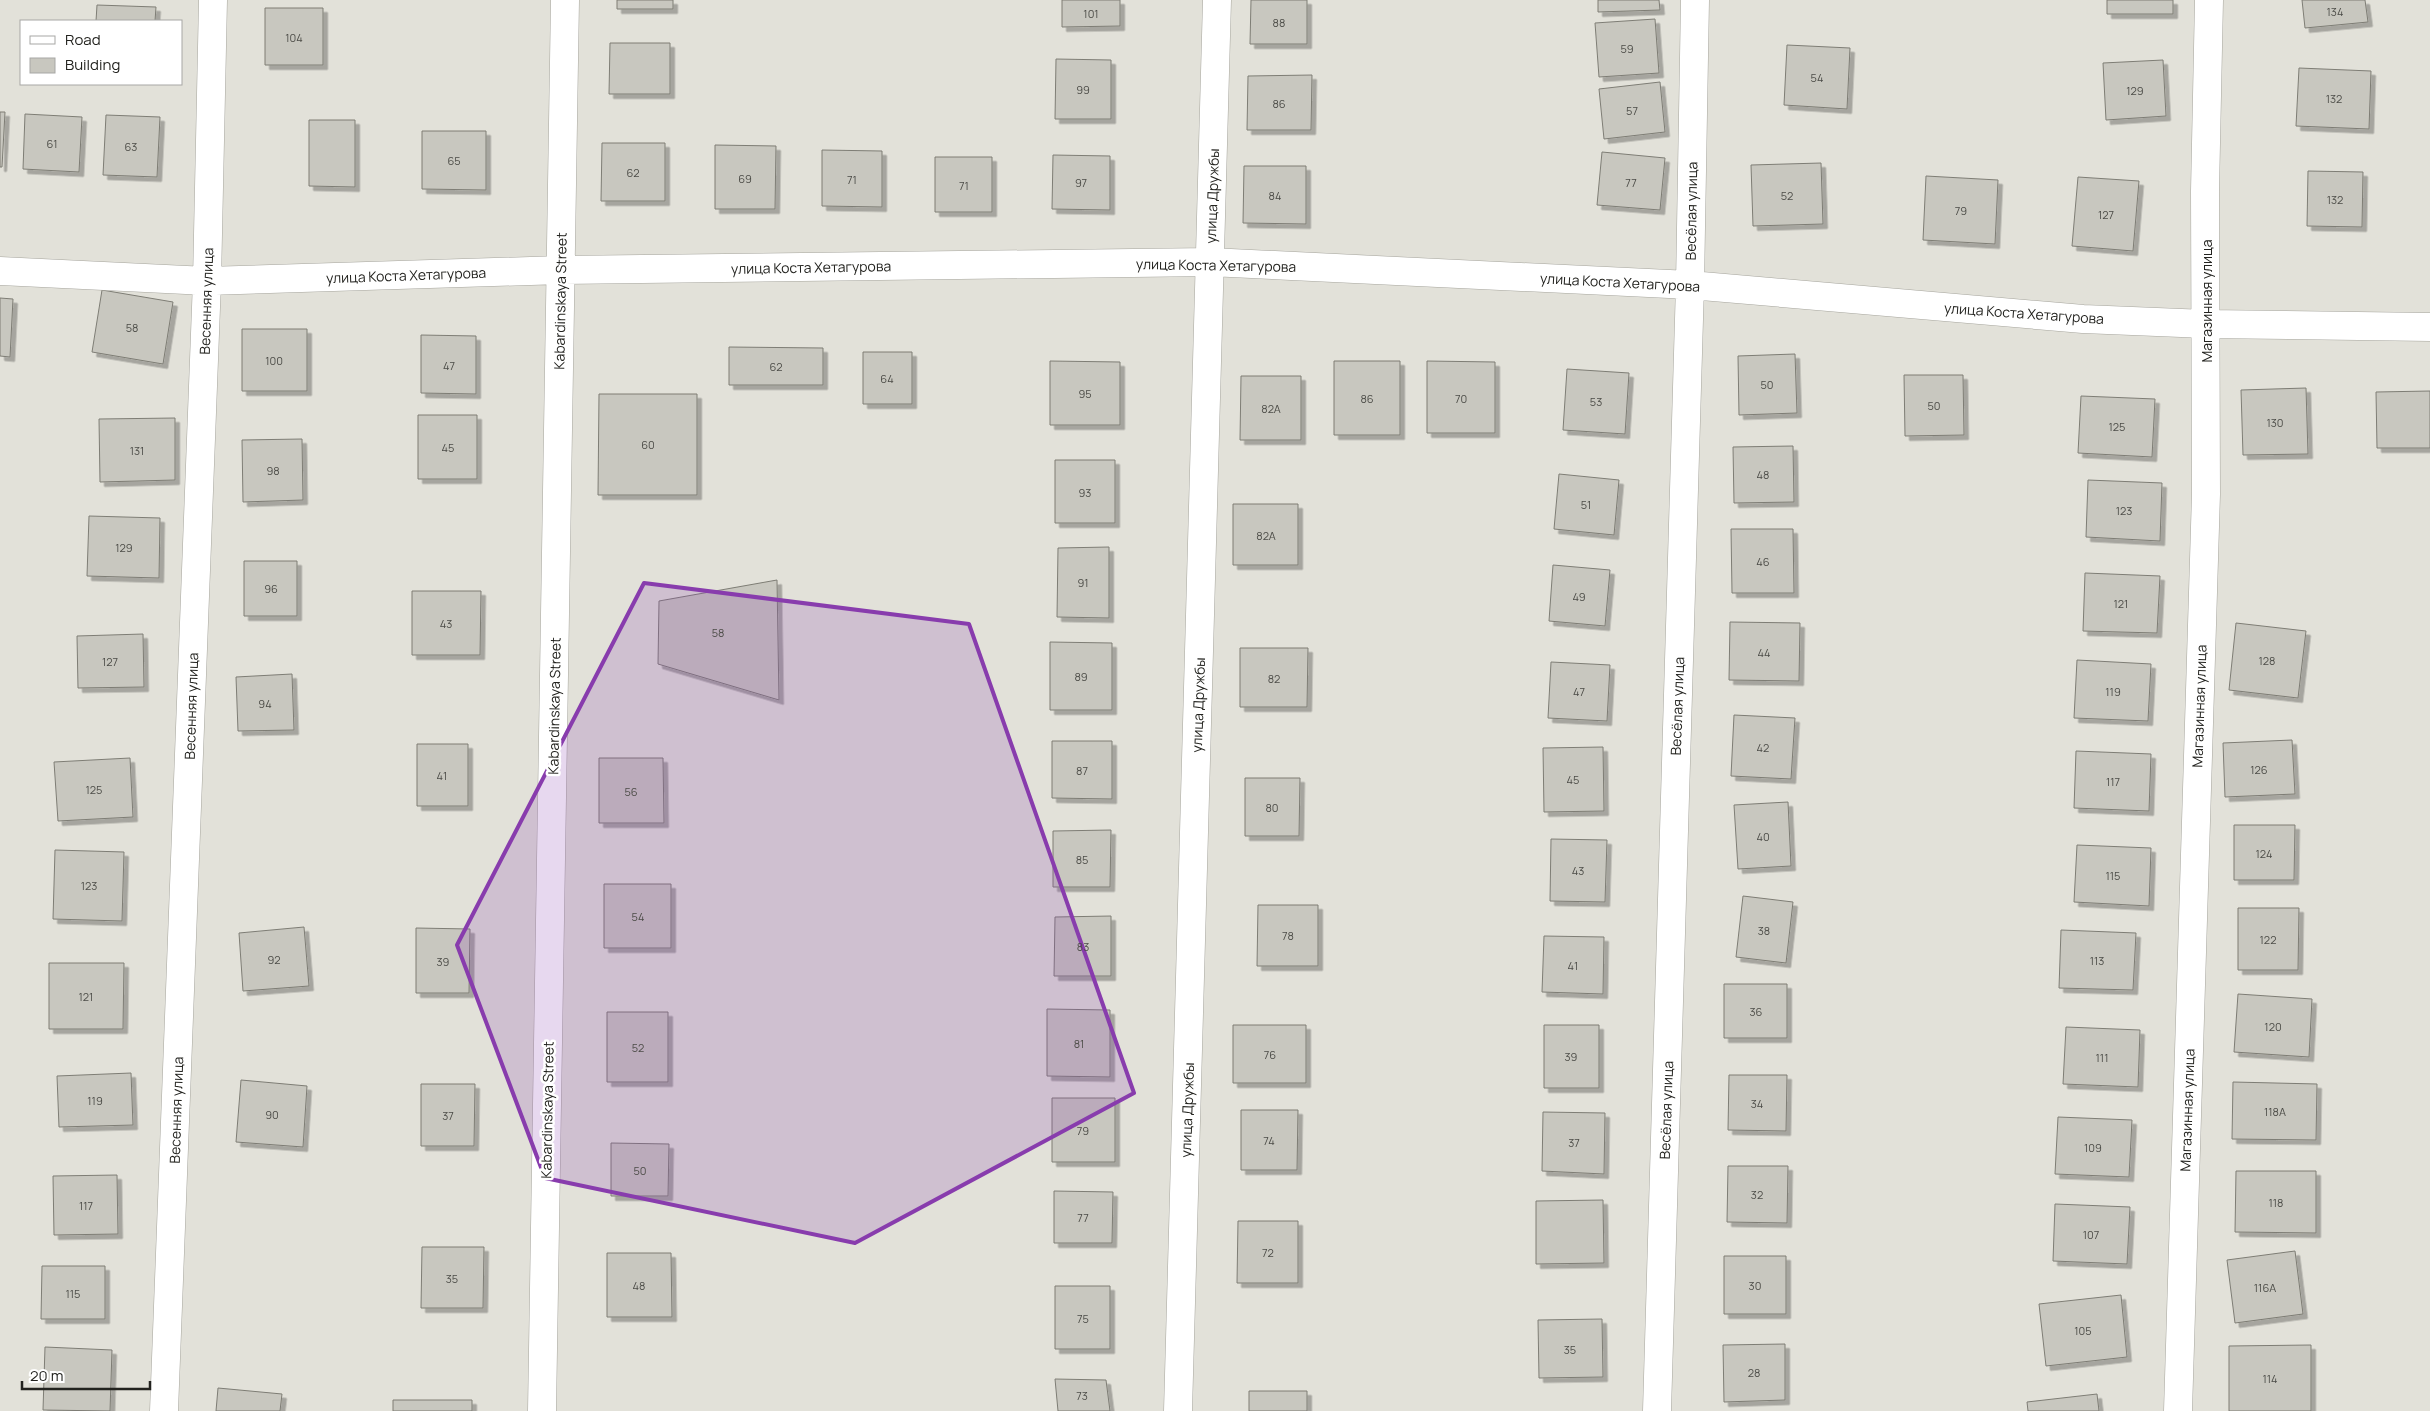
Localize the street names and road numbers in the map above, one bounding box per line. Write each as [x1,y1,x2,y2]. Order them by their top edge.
street label: улица Дружбы [1201,148,1223,244]
street label: Весёлая улица [1681,162,1701,260]
street label: Kabardinskaya Street [549,232,571,370]
street label: Магазинная улица [2197,239,2216,363]
street label: Весенняя улица [195,247,217,355]
street label: улица Коста Хетагурова [1136,254,1296,276]
street label: улица Коста Хетагурова [731,256,891,278]
street label: улица Коста Хетагурова [326,263,486,287]
street label: улица Коста Хетагурова [1540,268,1700,296]
street label: улица Коста Хетагурова [1943,298,2105,328]
street label: Kabardinskaya Street [543,637,565,775]
street label: Магазинная улица [2187,644,2211,768]
street label: Весенняя улица [180,652,202,760]
street label: Весёлая улица [1666,656,1688,756]
street label: улица Дружбы [1187,657,1209,753]
street label: Kabardinskaya Street [536,1041,558,1179]
street label: Магазинная улица [2175,1048,2199,1172]
street label: Весенняя улица [165,1056,187,1164]
street label: Весёлая улица [1655,1060,1677,1160]
street label: улица Дружбы [1176,1062,1198,1158]

